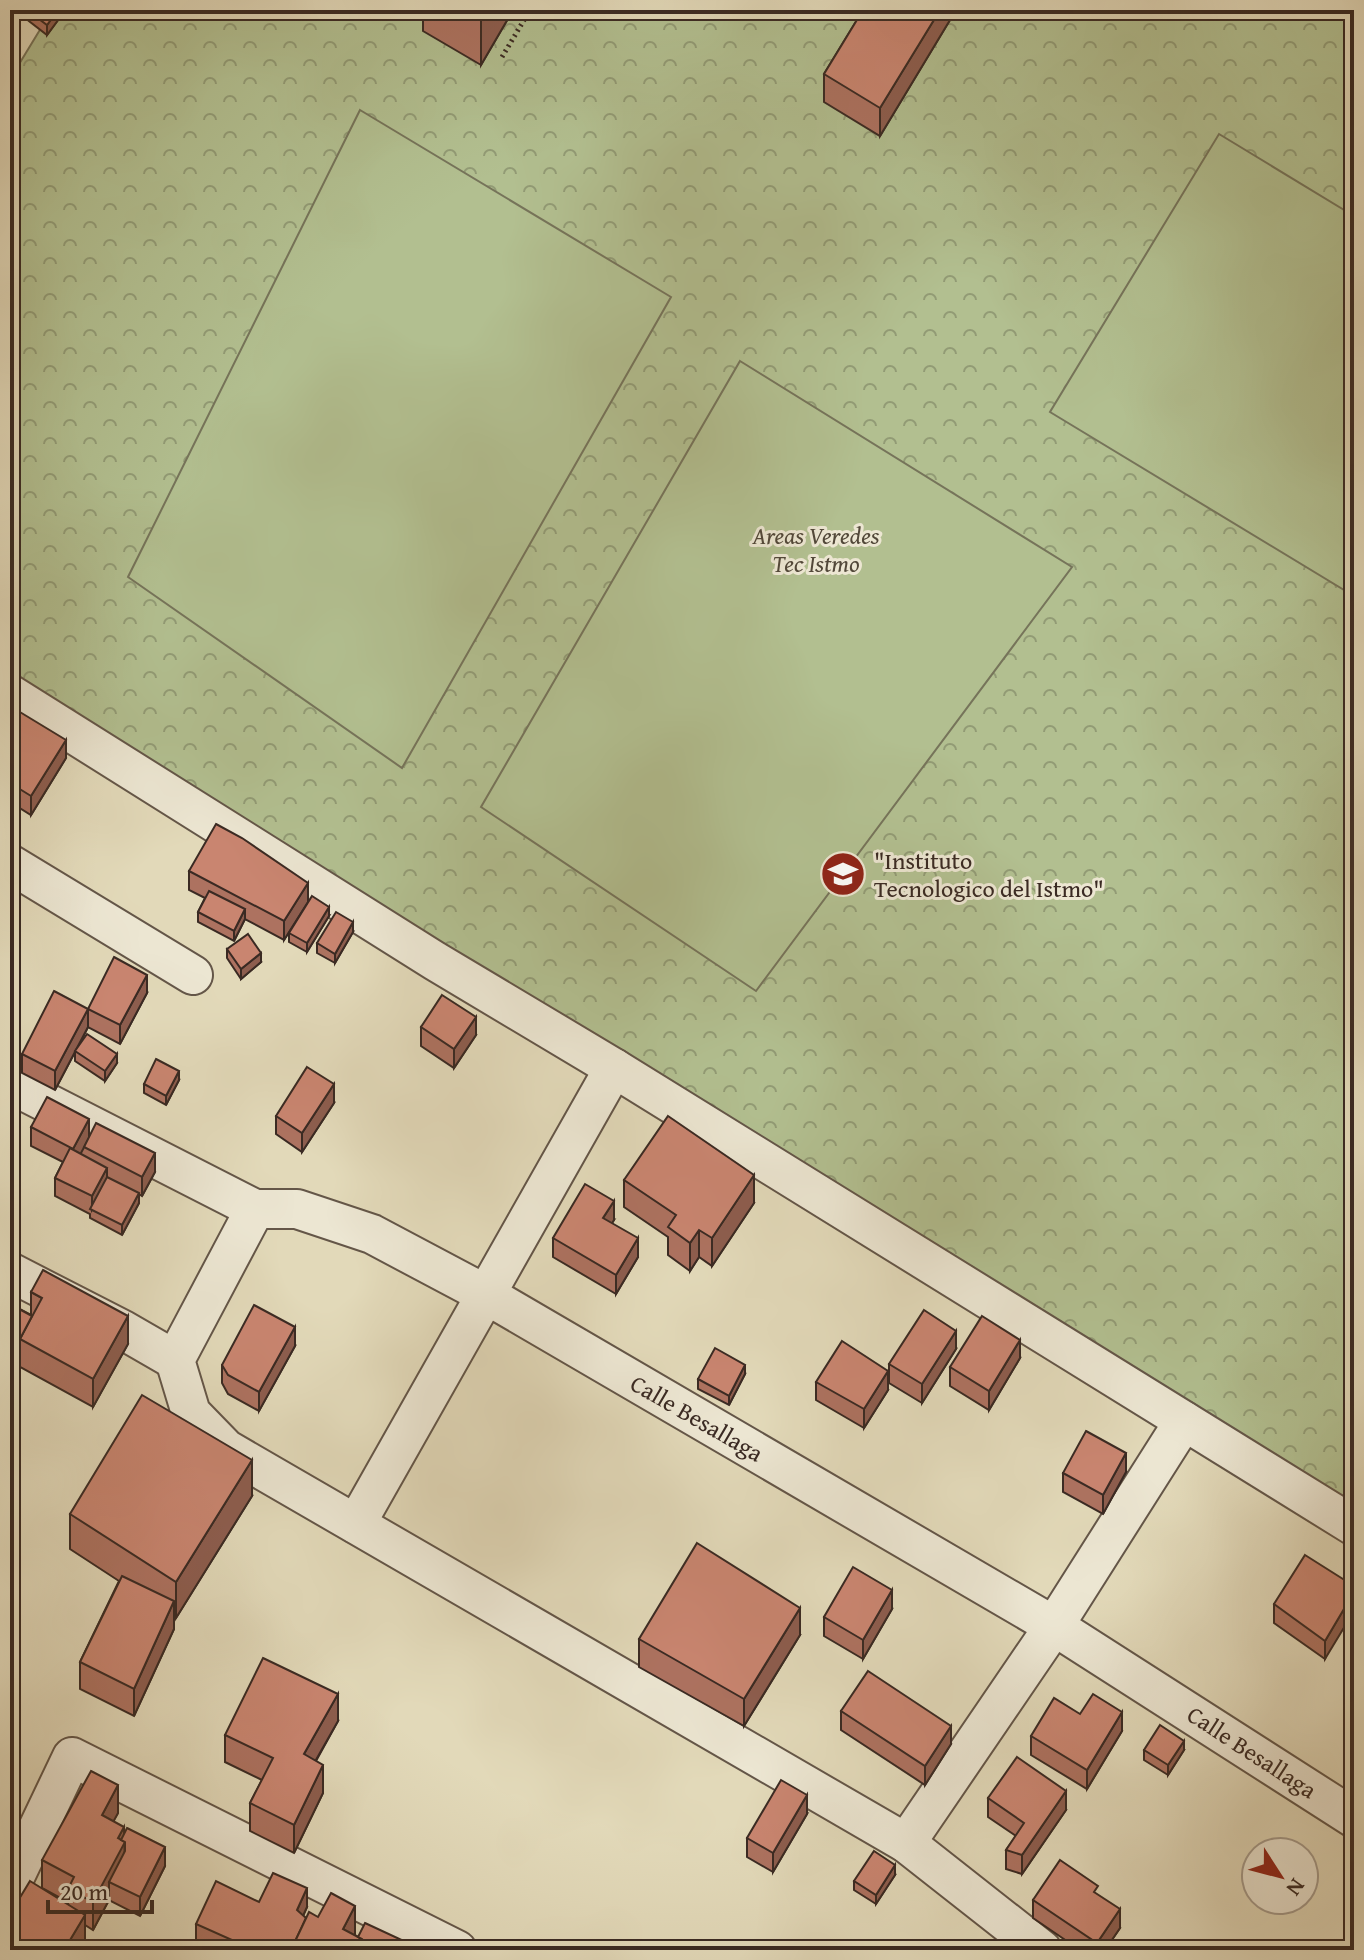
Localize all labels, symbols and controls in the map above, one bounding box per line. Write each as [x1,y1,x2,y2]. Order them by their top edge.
park label: Areas Veredes Tec Istmo [752,518,880,581]
place label: "Instituto Tecnologico del Istmo" [874,843,1104,906]
school or university icon: "Instituto Tecnologico del Istmo" [819,850,867,898]
street label: Calle Besallaga [624,1366,771,1471]
street label: Calle Besallaga [1180,1697,1324,1807]
north arrow [1240,1836,1320,1916]
scale bar [48,1864,152,1914]
text: N [1279,1872,1313,1903]
text: 20 m [60,1874,108,1909]

